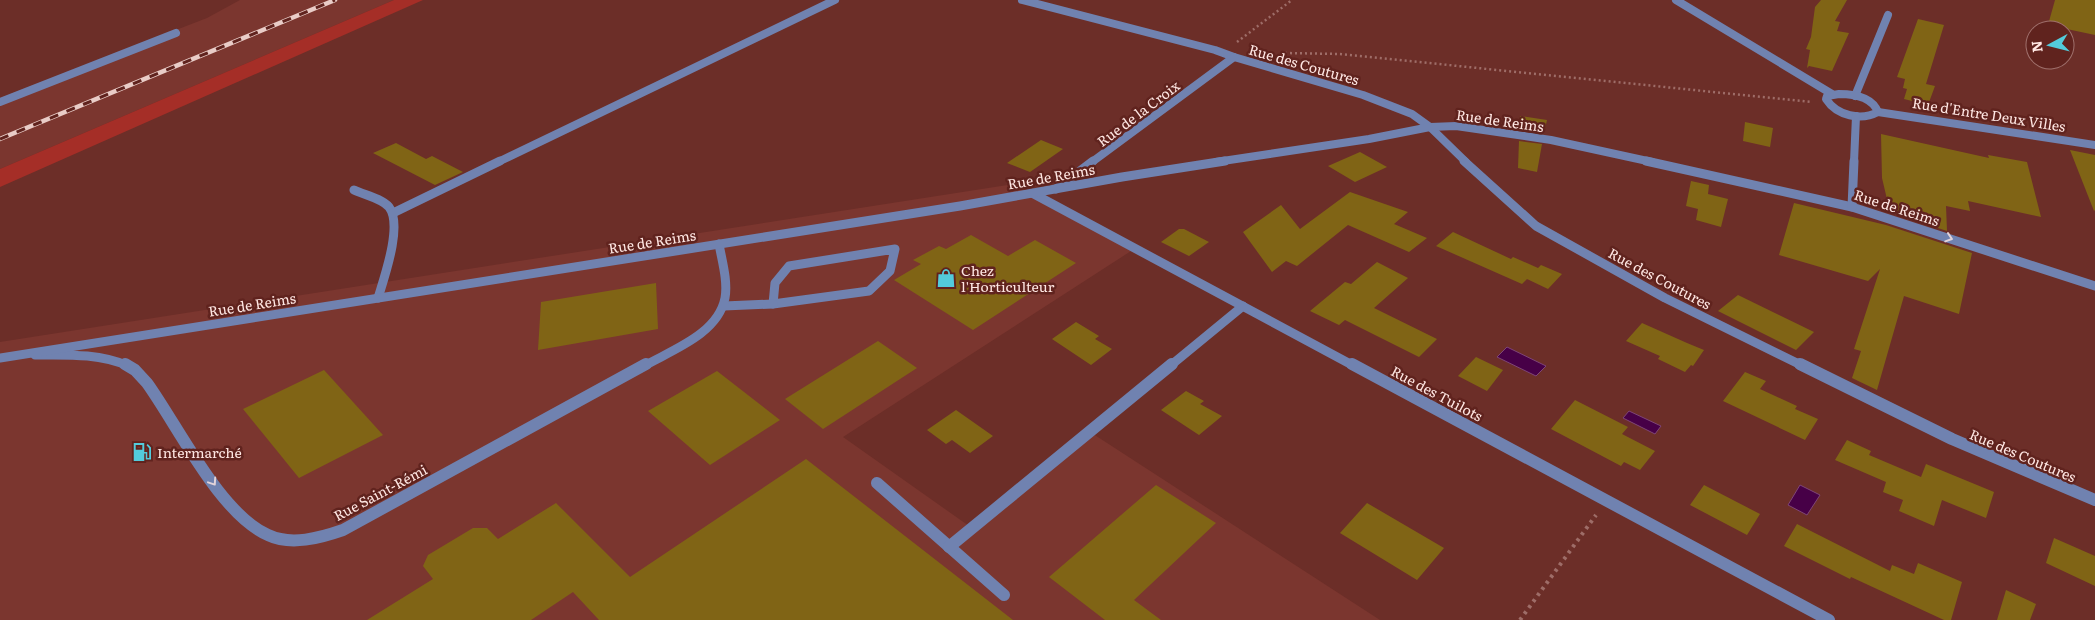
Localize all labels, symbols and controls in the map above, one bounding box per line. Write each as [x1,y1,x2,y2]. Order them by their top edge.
north arrow [2025,20,2075,70]
street label: Rue des Coutures [1247,39,1361,89]
text: N [2025,39,2047,54]
street label: Rue de la Croix [1092,75,1184,151]
street label: Rue d'Entre Deux Villes [1911,92,2067,136]
street label: Rue de Reims [1455,104,1545,136]
street label: Rue de Reims [1006,158,1096,194]
street label: Rue de Reims [1852,184,1942,230]
street label: Rue de Reims [607,224,697,258]
one-way arrow [1944,232,1952,242]
street label: Rue des Coutures [1605,242,1715,314]
place label: Chez l'Horticulteur [961,260,1055,296]
shop icon: Chez l'Horticulteur [935,267,957,289]
street label: Rue de Reims [207,287,297,321]
street label: Rue des Tuilots [1388,360,1486,426]
street label: Rue des Coutures [1967,424,2079,486]
fuel station icon: Intermarché [131,441,153,463]
place label: Intermarché [157,442,242,462]
street label: Rue Saint-Rémi [330,459,431,525]
one-way arrow [207,476,217,485]

